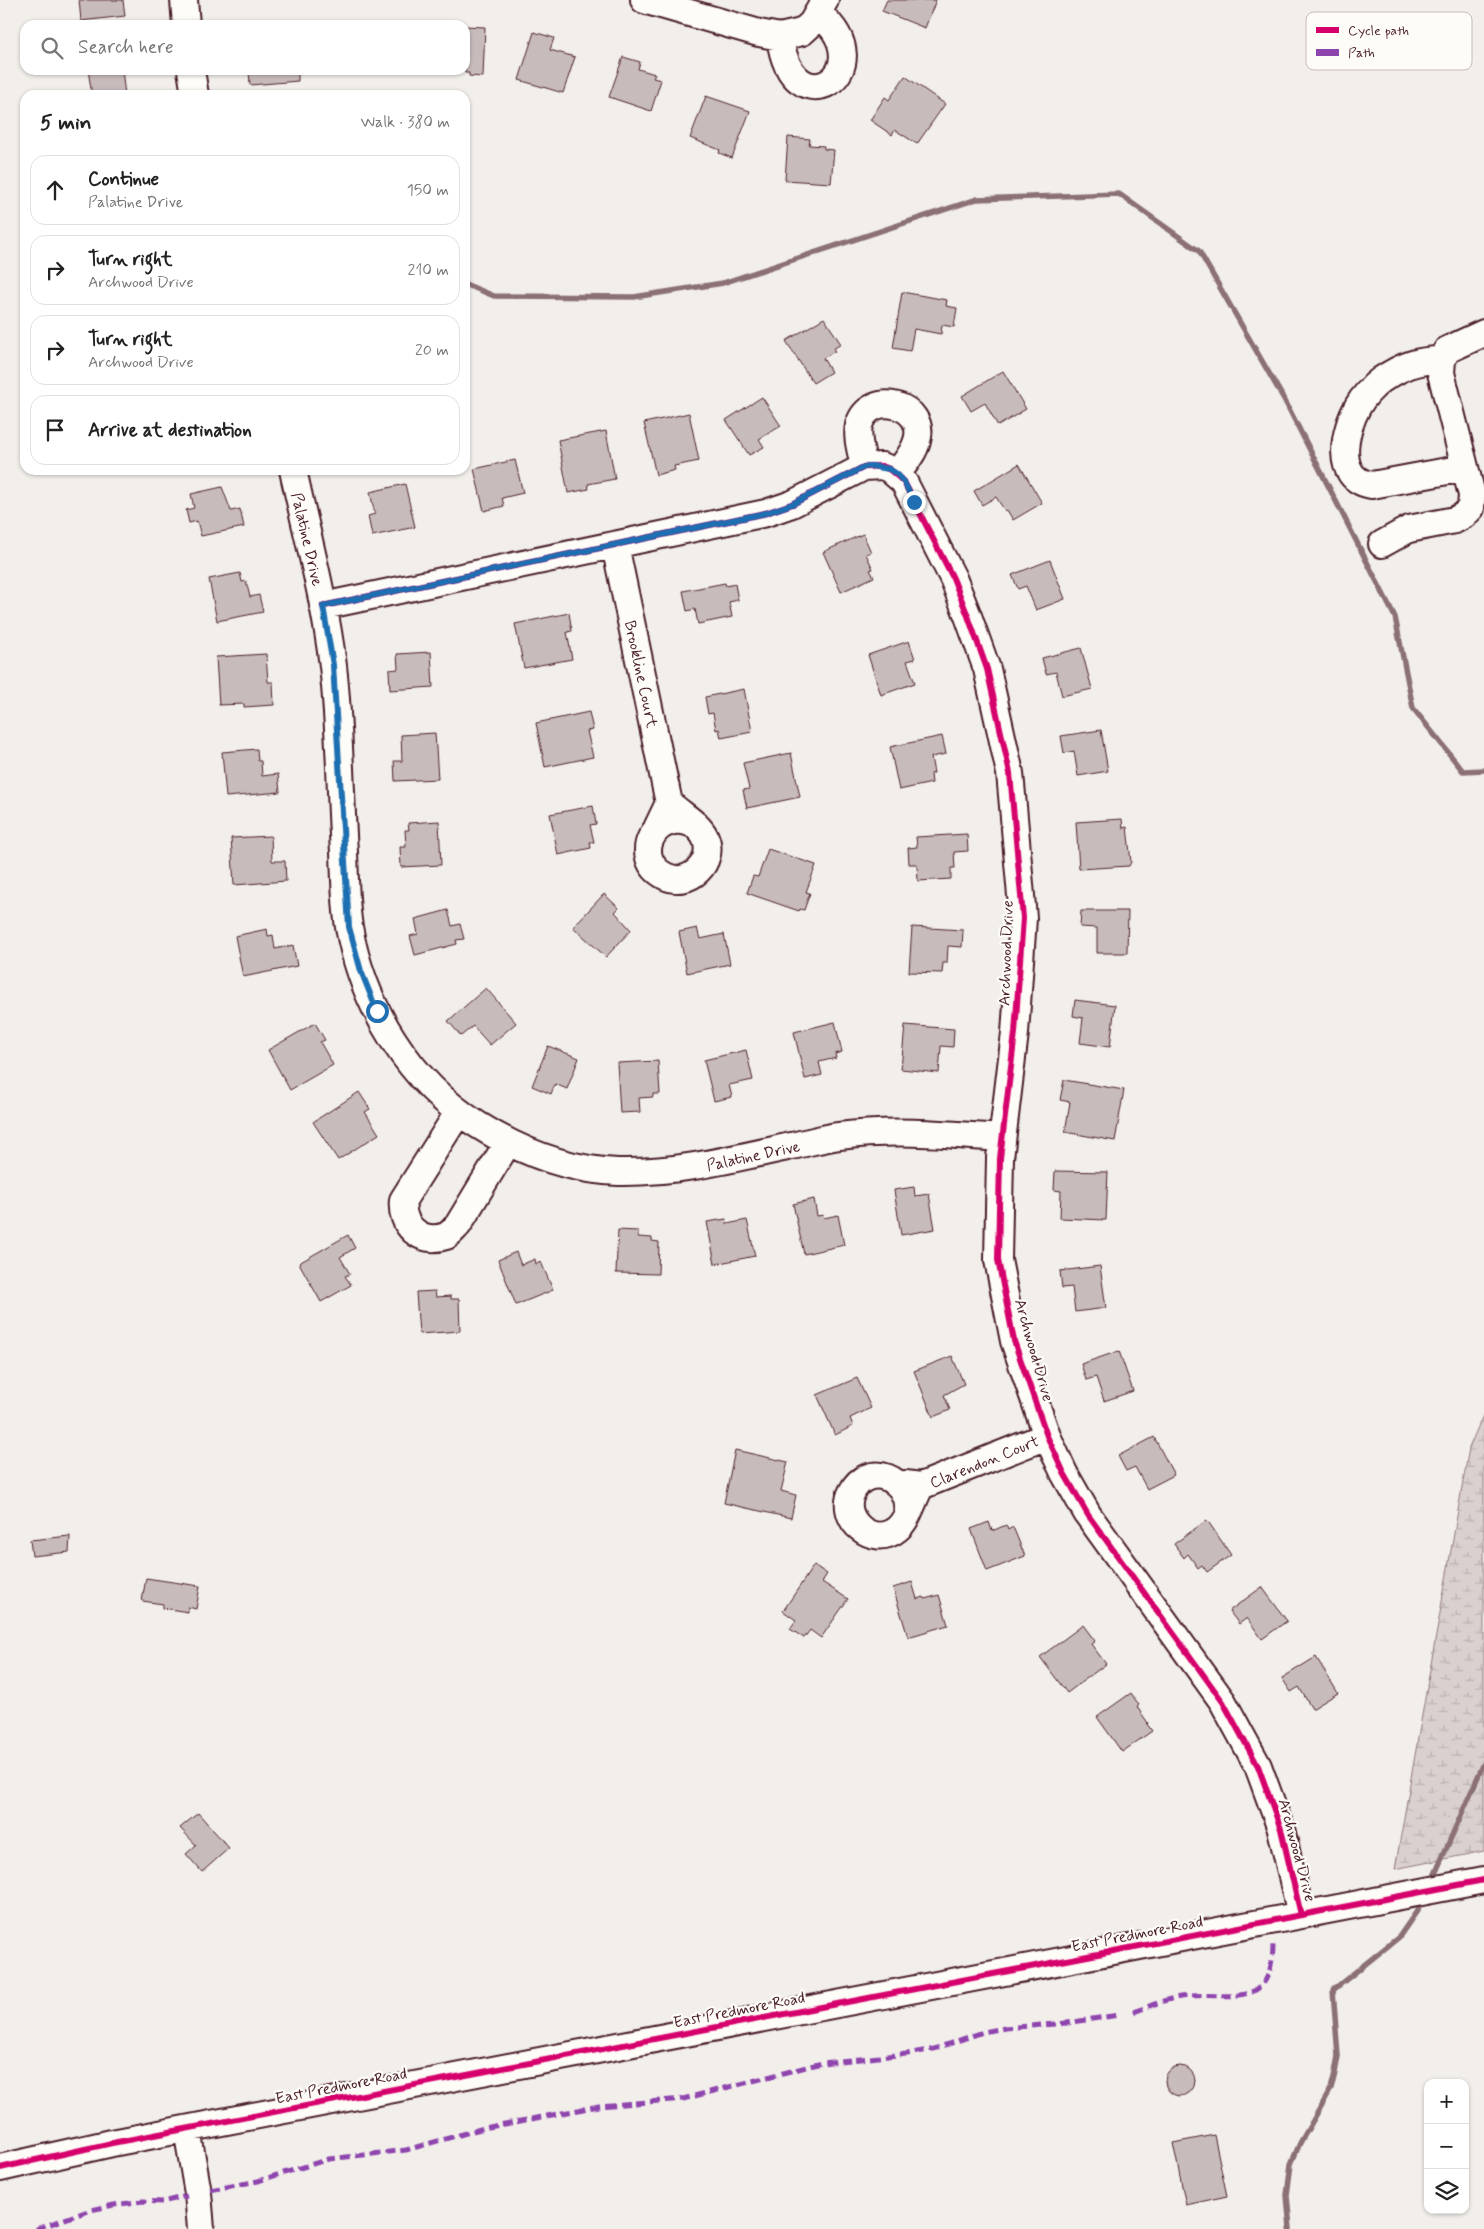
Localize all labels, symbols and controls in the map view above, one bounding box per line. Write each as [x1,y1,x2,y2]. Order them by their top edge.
legend [1306,12,1472,70]
search box [20,20,470,75]
text: Cycle path [1348,22,1409,40]
icon: search [38,34,66,62]
text: Search here [78,35,174,60]
text: Path [1348,44,1375,62]
text: 5 min [40,109,92,137]
text: Walk · 380 m [360,112,450,133]
text: Continue [88,167,159,192]
icon: ahead [41,176,69,204]
text: 150 m [407,180,449,201]
text: Palatine Drive [88,192,183,213]
text: Turn right [88,247,172,272]
icon: right [41,256,69,284]
text: 210 m [408,260,449,281]
text: Archwood Drive [88,272,194,293]
text: Turn right [88,327,172,352]
icon: right [41,336,69,364]
text: 20 m [415,340,449,361]
text: Archwood Drive [88,352,194,373]
icon: arrive [41,416,69,444]
text: Arrive at destination [88,418,252,443]
street label: Palatine Drive [286,491,328,589]
route end [903,491,926,514]
street label: Brookline Court [619,619,662,731]
street label: Archwood Drive [994,900,1019,1006]
route start [366,1000,389,1023]
street label: Palatine Drive [705,1136,802,1177]
street label: Archwood Drive [1009,1297,1058,1404]
street label: Clarendon Court [927,1431,1043,1494]
street label: Archwood Drive [1273,1797,1320,1904]
street label: East Predmore Road [1070,1911,1205,1958]
street label: East Predmore Road [672,1987,807,2034]
street label: East Predmore Road [274,2063,409,2110]
map controls [1424,2079,1469,2214]
button: + [1424,2079,1469,2124]
button: − [1424,2124,1469,2169]
button: layers [1424,2169,1469,2214]

